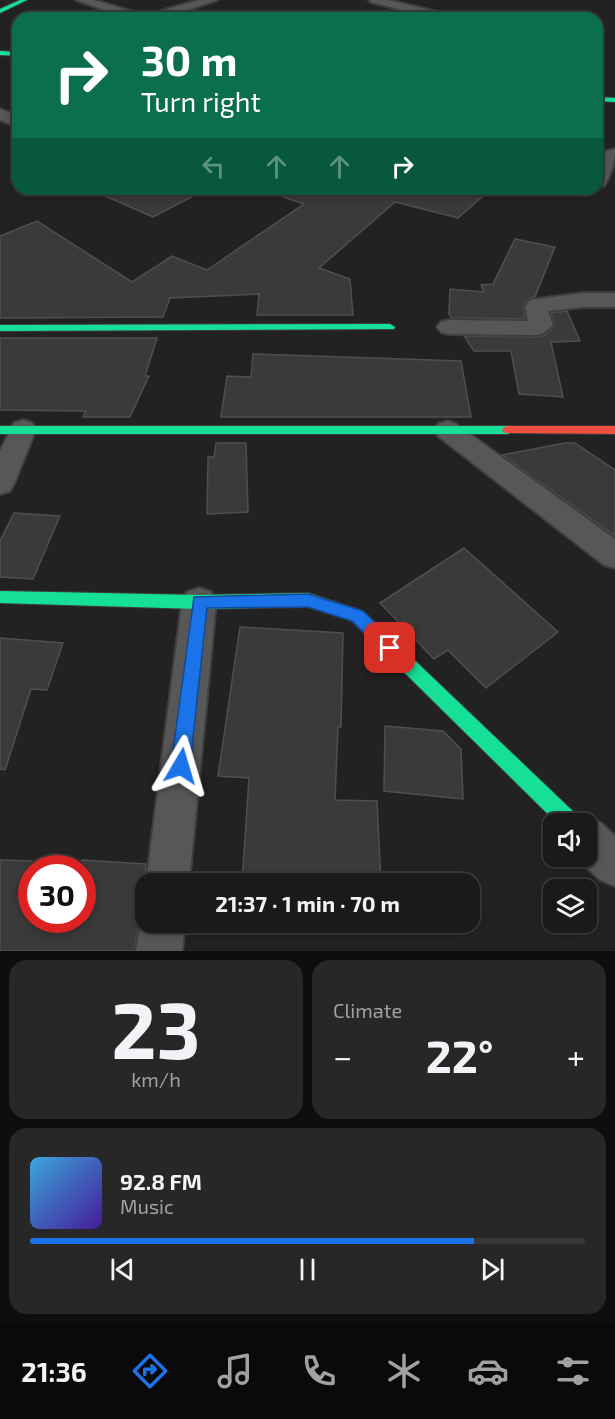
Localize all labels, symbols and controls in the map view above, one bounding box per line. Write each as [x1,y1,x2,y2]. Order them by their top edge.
text: 30 m [141,34,237,84]
icon: right [42,36,120,114]
text: Turn right [141,85,261,117]
icon: left [197,150,230,183]
icon: ahead [260,150,293,183]
icon: ahead [323,150,356,183]
icon: right [386,150,419,183]
pin [364,622,415,673]
icon: arrive [373,631,406,664]
position arrow [149,734,213,798]
map controls [543,813,597,933]
button: sound [543,813,597,867]
speed limit sign: 30 [18,855,96,933]
button: layers [543,879,597,933]
text: 21:37 · 1 min · 70 m [215,890,400,916]
text: 23 [111,981,201,1075]
text: Climate [333,998,402,1022]
text: 22° [426,1028,493,1082]
text: − [333,1036,352,1076]
text: + [567,1036,585,1076]
text: km/h [131,1067,181,1091]
text: 92.8 FM [120,1168,202,1194]
text: Music [120,1194,174,1218]
icon: previous [106,1253,139,1286]
icon: pause [291,1253,324,1286]
icon: next [476,1253,509,1286]
icon: directions [129,1350,171,1392]
icon: music [214,1350,256,1392]
icon: phone [298,1350,340,1392]
icon: climate [383,1350,425,1392]
icon: car [467,1350,509,1392]
icon: filters [552,1350,594,1392]
text: 21:36 [21,1355,87,1387]

